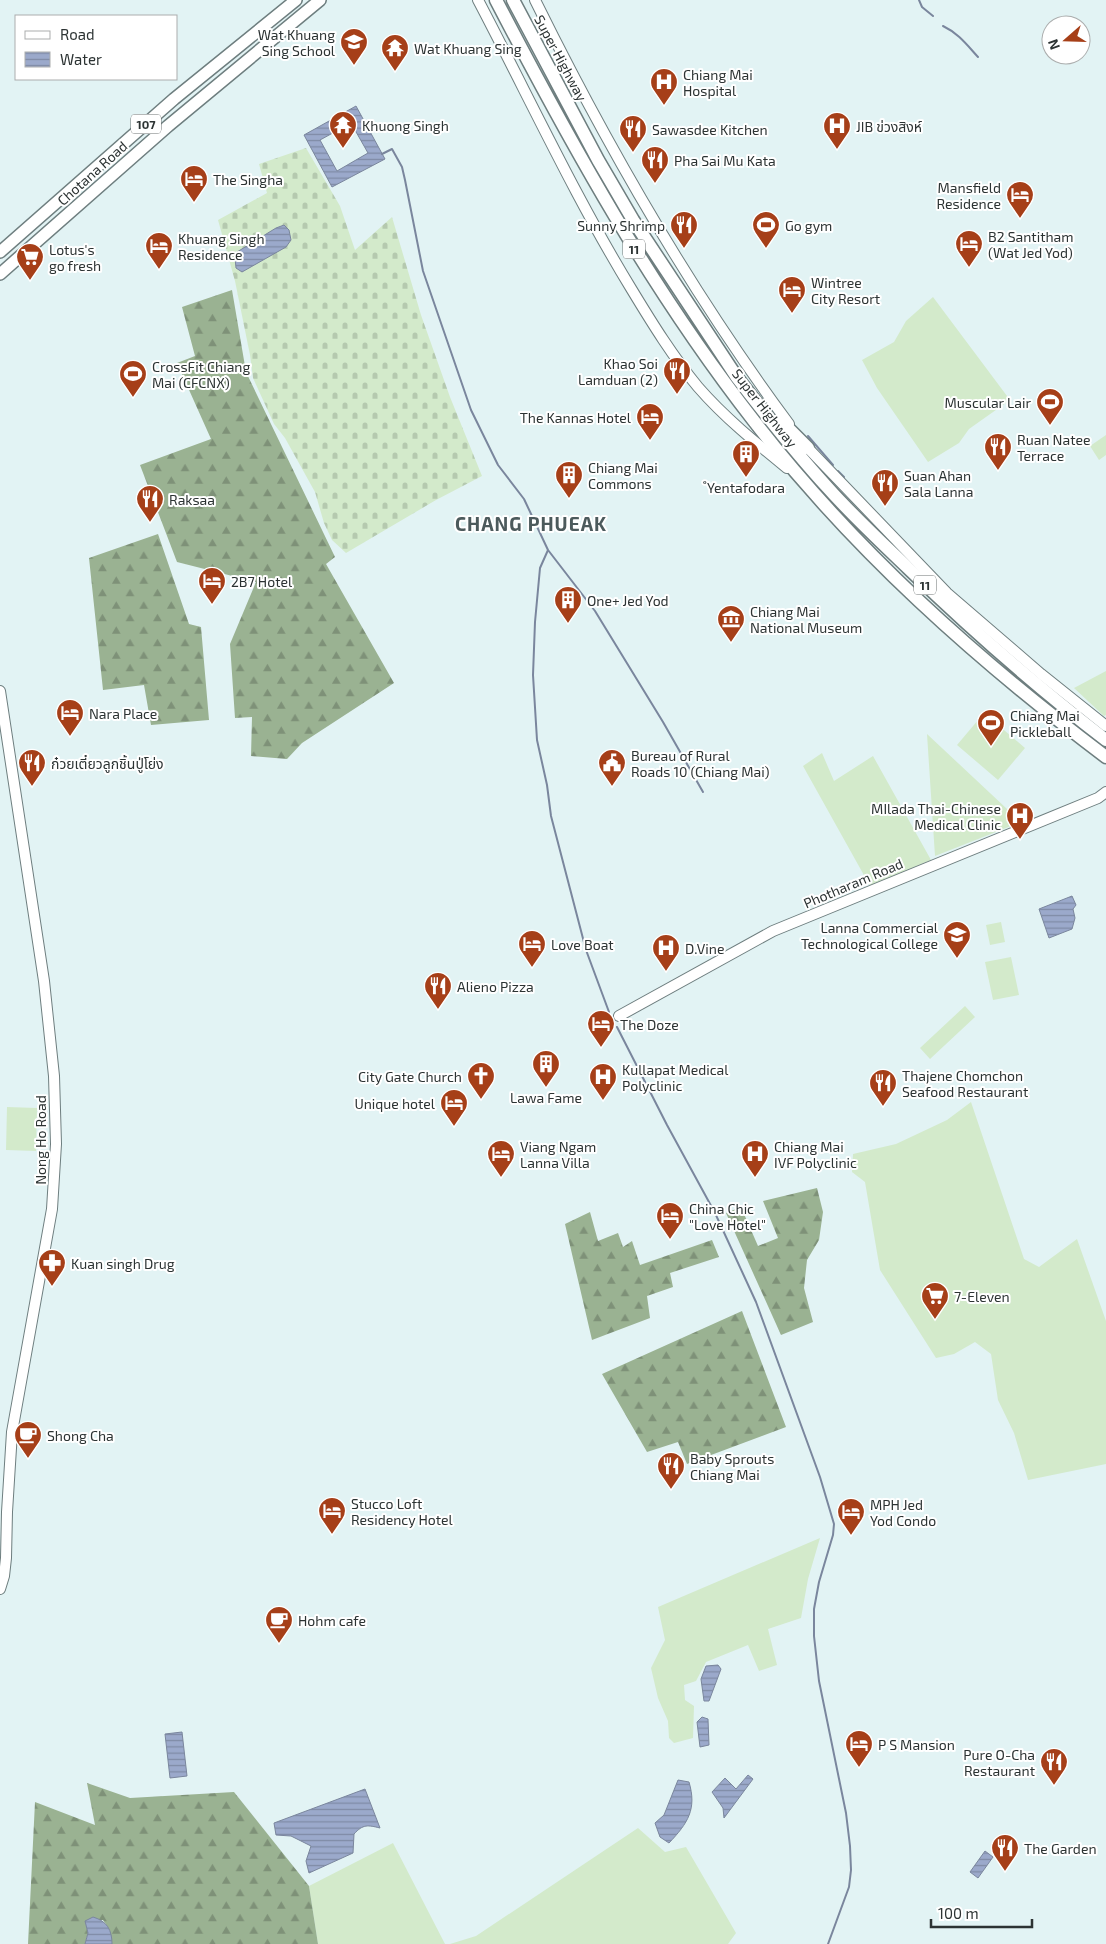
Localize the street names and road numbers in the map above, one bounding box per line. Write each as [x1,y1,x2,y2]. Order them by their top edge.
street label: Super Highway [531,12,591,105]
road number: 107 [131,115,161,134]
street label: Chotana Road [54,137,130,209]
road number: 11 [623,240,645,258]
street label: Super Highway [729,365,801,451]
road number: 11 [914,576,936,594]
street label: Photharam Road [801,854,905,912]
street label: Nong Ho Road [32,1095,49,1185]

